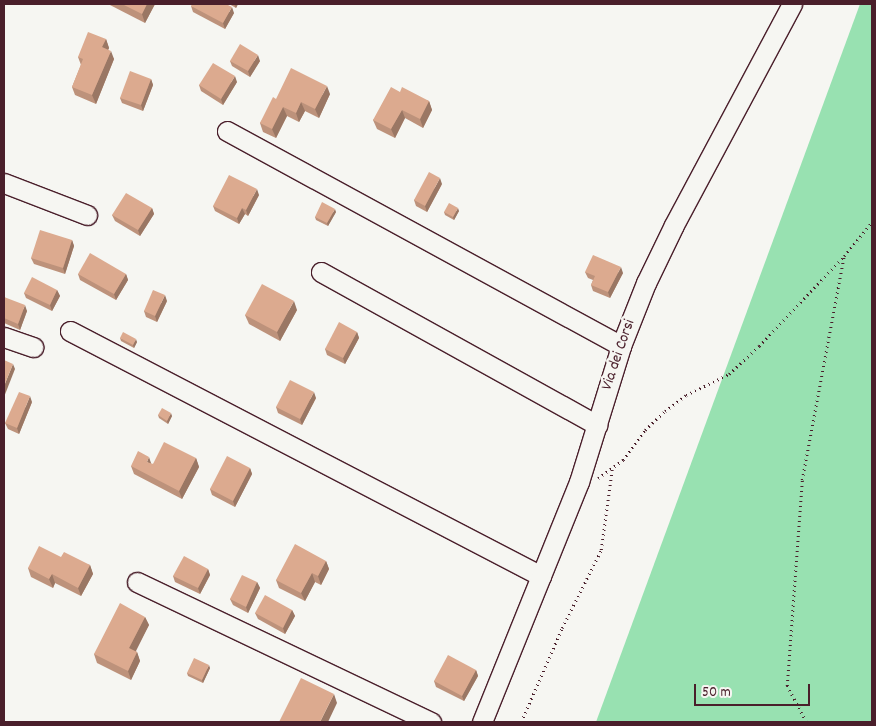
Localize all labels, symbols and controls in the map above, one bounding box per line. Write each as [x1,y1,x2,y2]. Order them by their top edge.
street label: Via dei Corsi [598,317,640,393]
scale bar [696,674,812,706]
text: 50 m [702,682,731,704]

